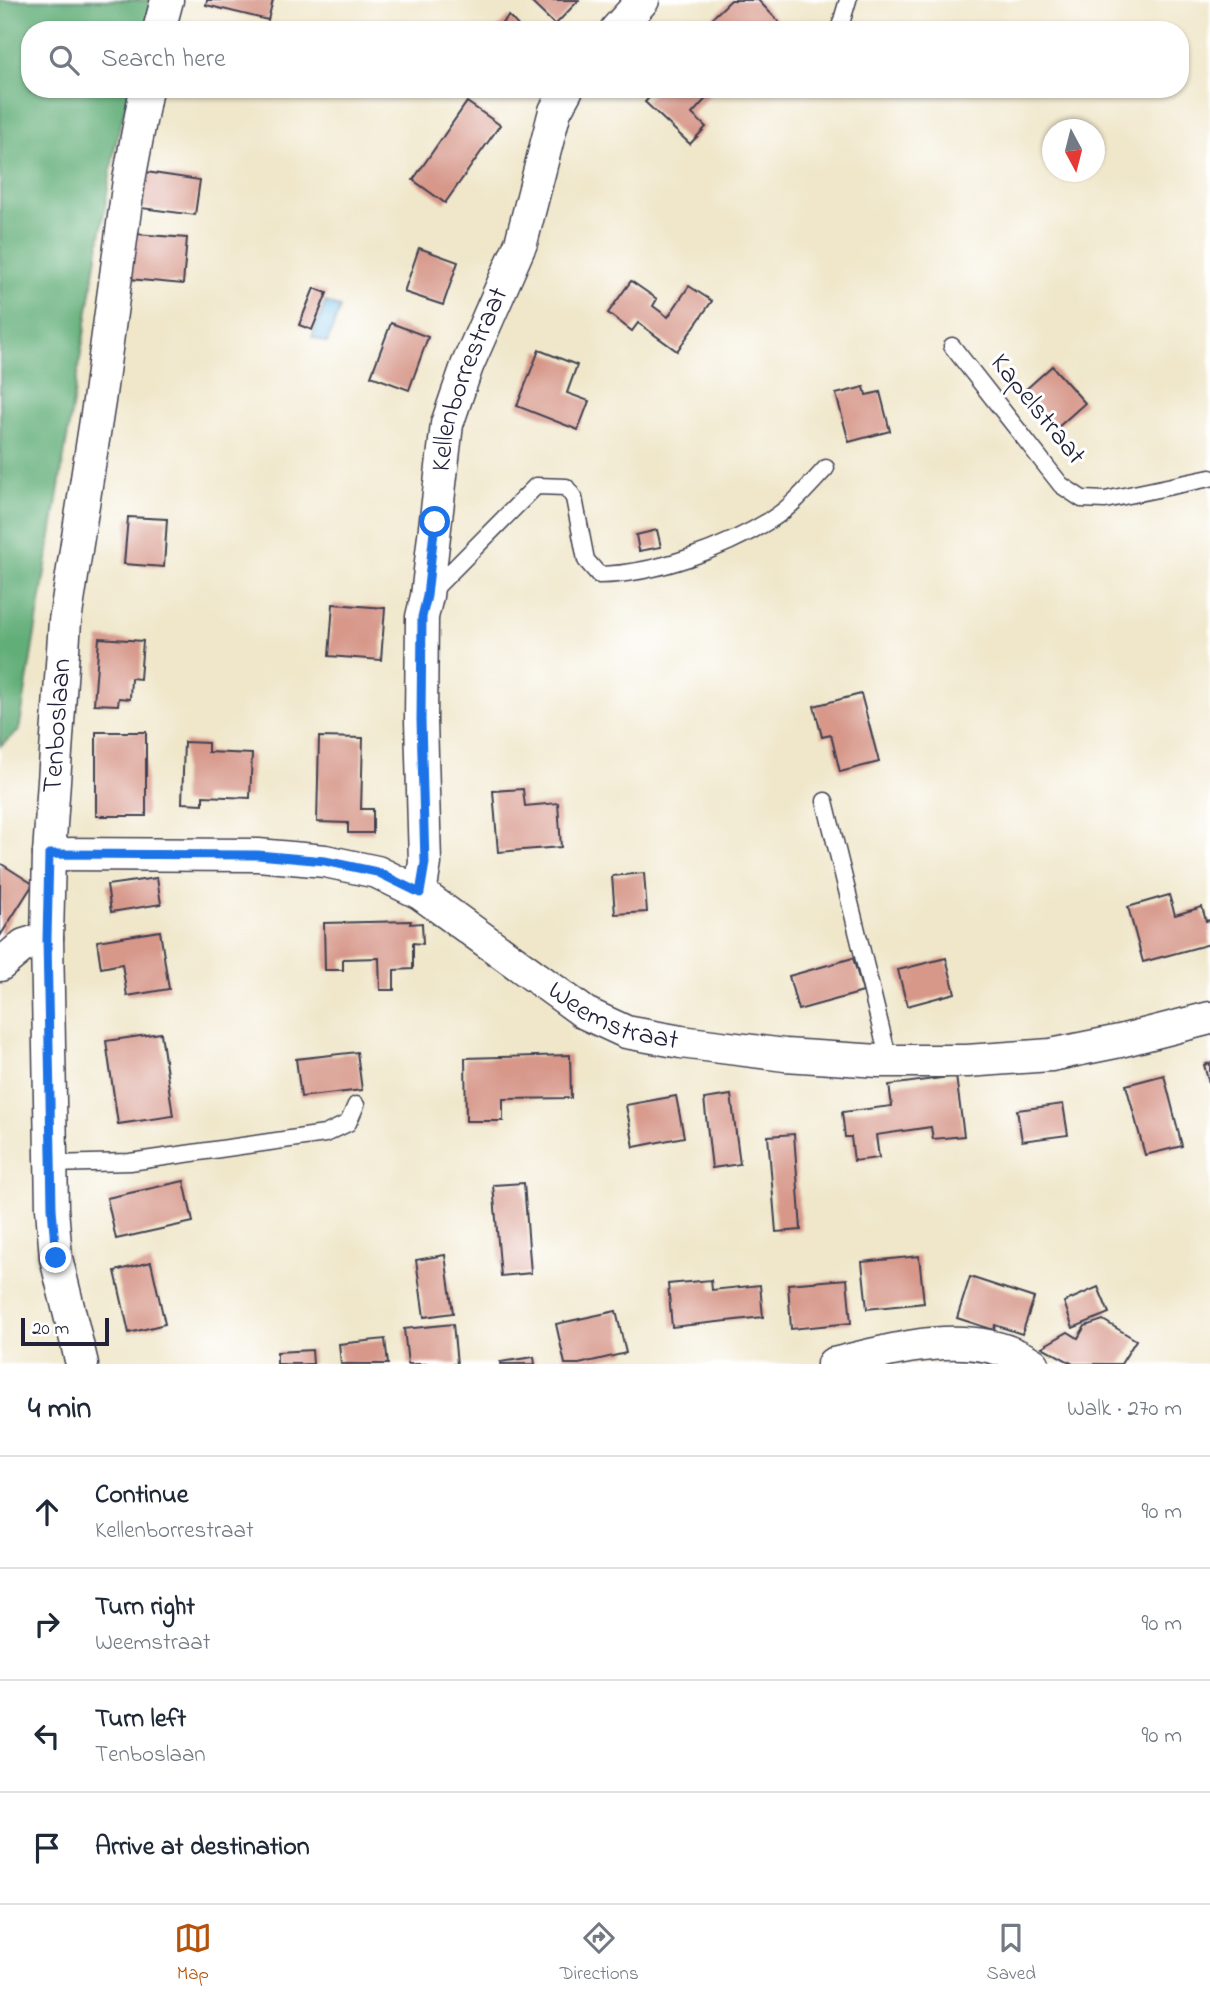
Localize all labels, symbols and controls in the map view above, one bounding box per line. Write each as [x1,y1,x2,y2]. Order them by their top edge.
search box [21,21,1189,98]
icon: search [45,41,83,79]
text: Search here [101,41,226,79]
north arrow [1042,119,1105,182]
street label: Kellenborrestraat [421,281,520,474]
street label: Kapelstraat [979,345,1095,475]
route start [419,506,450,537]
street label: Tenboslaan [33,657,83,794]
street label: Weemstraat [539,971,682,1062]
route end [40,1242,71,1273]
scale bar [21,1315,108,1347]
text: 20 m [32,1316,69,1343]
text: 4 min [28,1388,91,1432]
text: Walk · 270 m [1067,1393,1182,1426]
text: Continue [95,1477,188,1515]
icon: ahead [28,1493,66,1531]
text: 90 m [1142,1496,1182,1529]
text: Kellenborrestraat [95,1515,254,1548]
text: Turn right [95,1589,195,1627]
icon: right [28,1605,66,1643]
text: 90 m [1142,1608,1182,1641]
text: Weemstraat [95,1627,210,1660]
text: Turn left [95,1701,186,1739]
icon: left [28,1717,66,1755]
text: 90 m [1142,1720,1182,1753]
text: Tenboslaan [95,1739,206,1772]
icon: arrive [28,1829,66,1867]
text: Arrive at destination [95,1829,310,1867]
tab: Map [174,1919,212,1988]
tab: Directions [560,1919,639,1988]
tab: Saved [987,1919,1036,1988]

